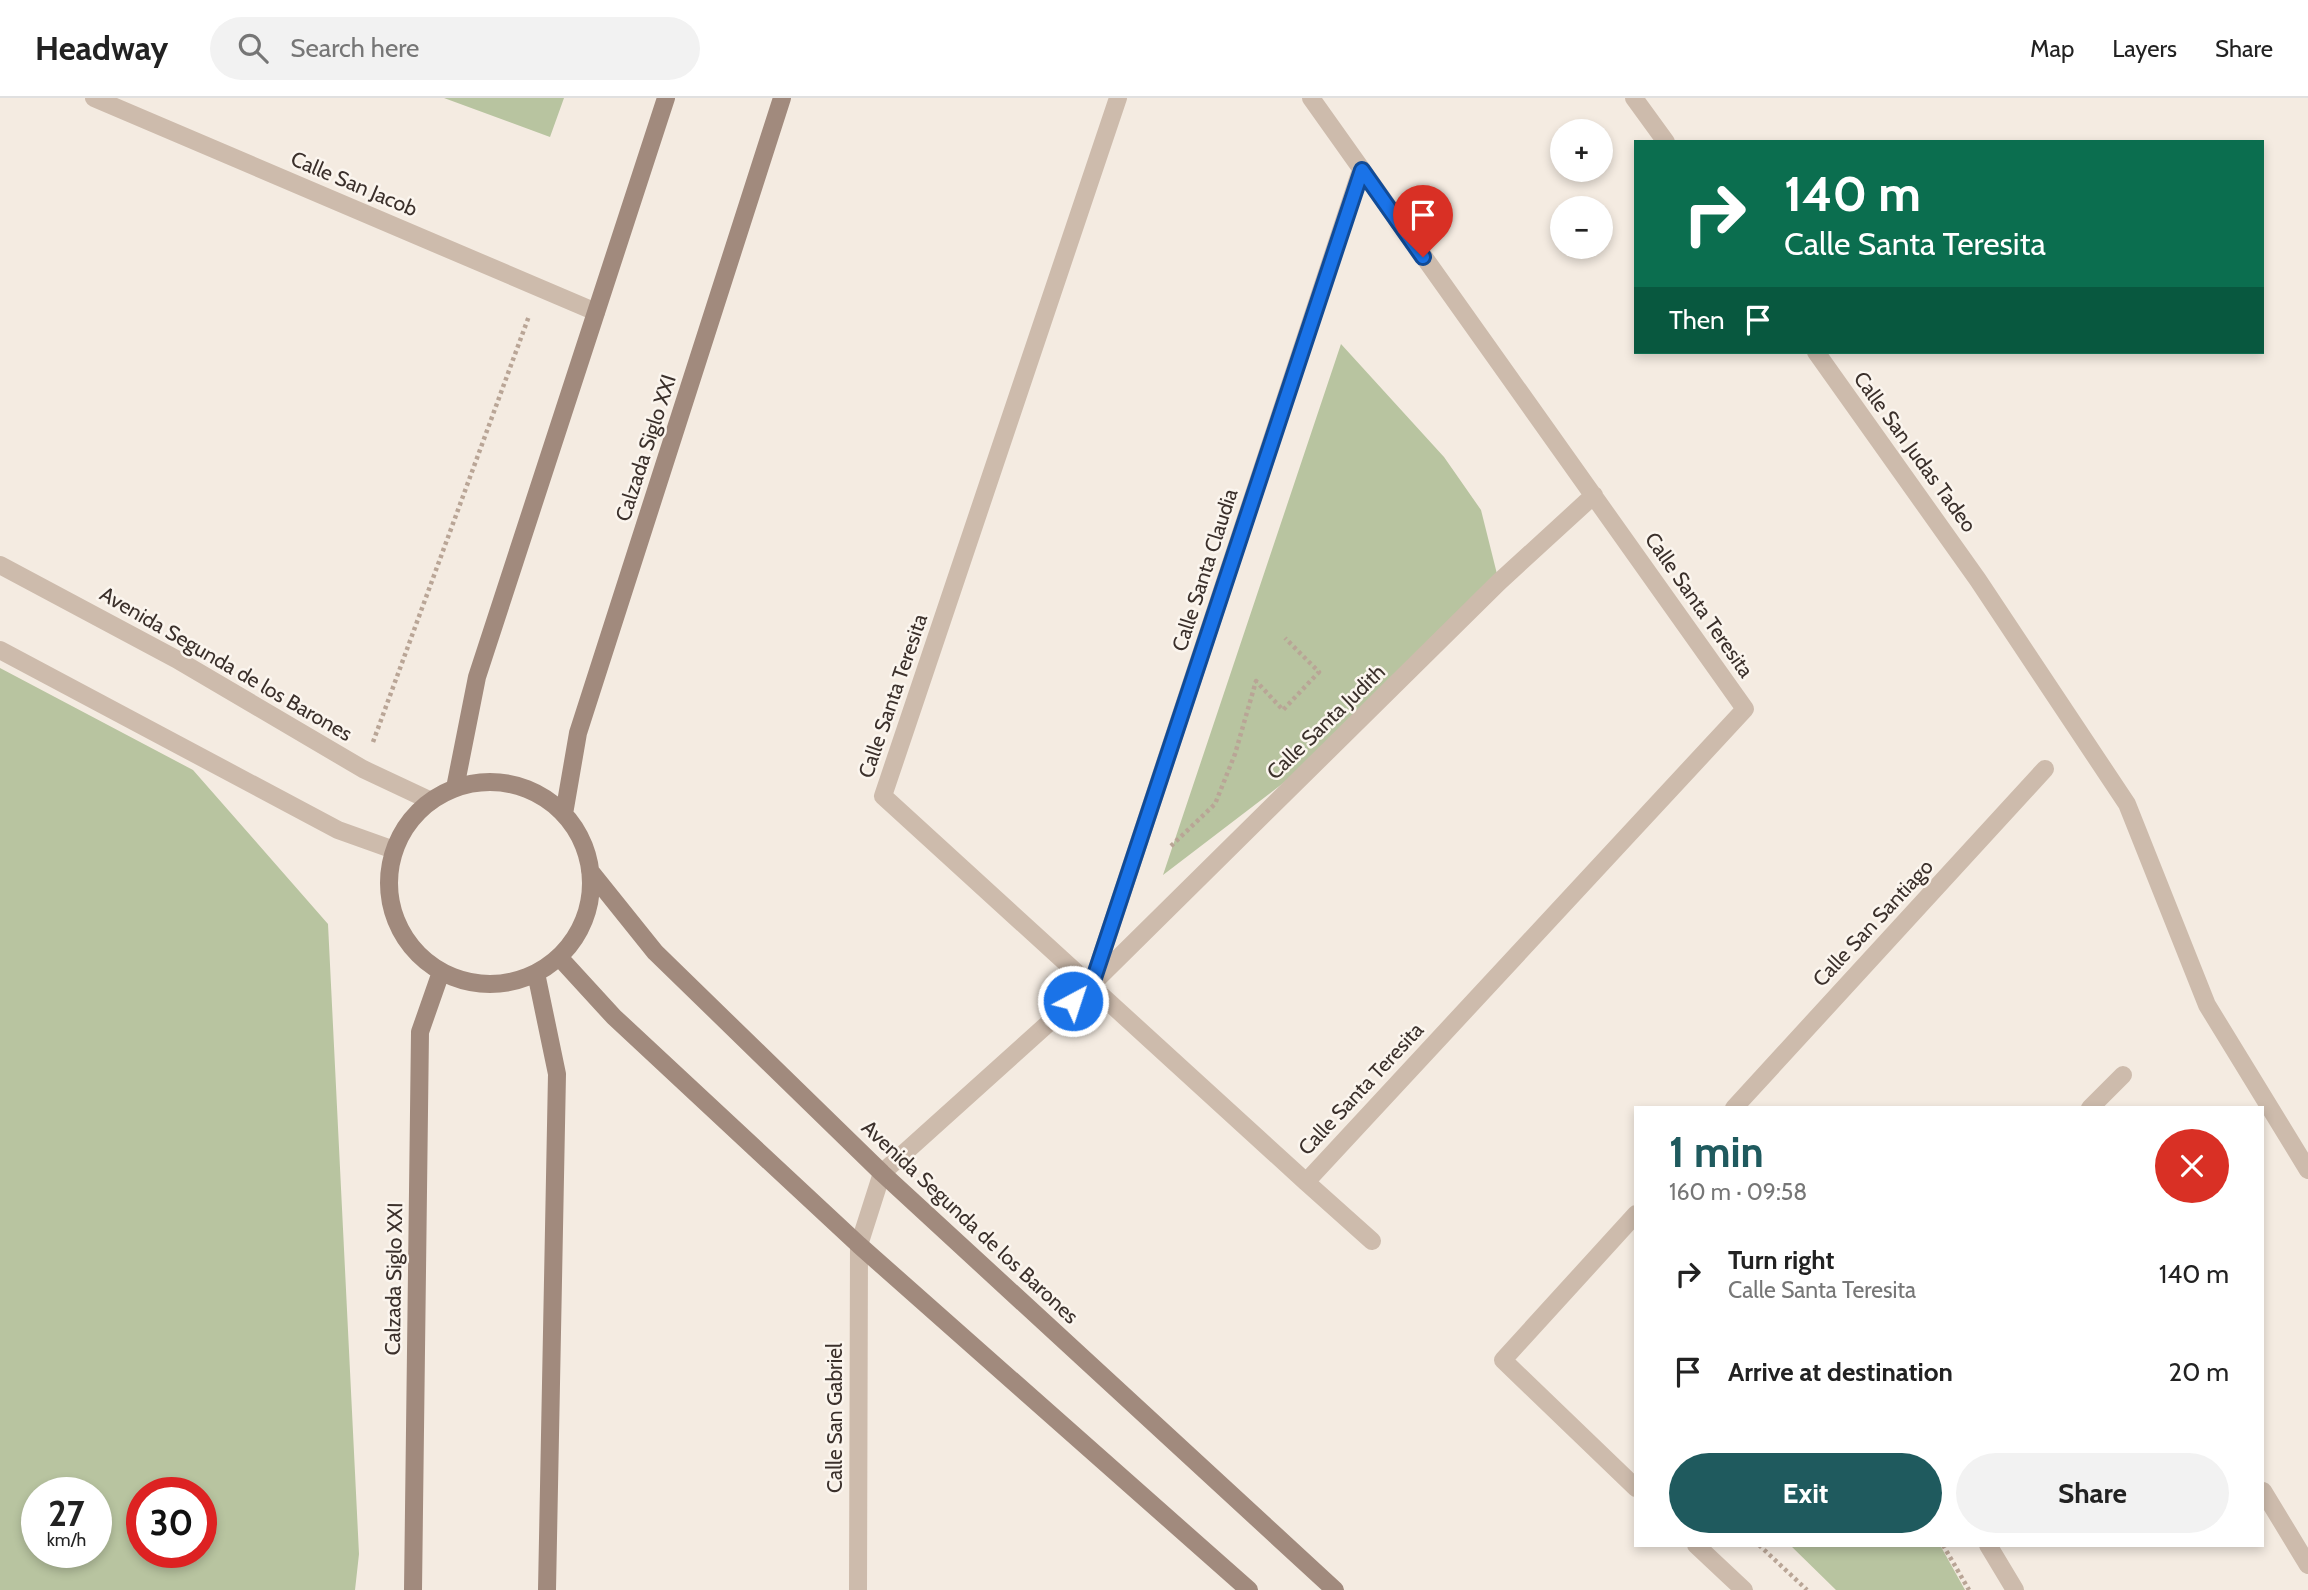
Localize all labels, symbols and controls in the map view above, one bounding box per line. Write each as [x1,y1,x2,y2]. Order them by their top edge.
search box [210,17,700,80]
text: Headway [35,28,168,68]
icon: search [234,29,272,67]
text: Search here [290,32,419,64]
text: Map [2030,34,2074,63]
text: Layers [2112,34,2177,63]
text: Share [2215,34,2273,63]
map controls [1550,119,1613,259]
button: + [1550,119,1613,182]
street label: Calle San Jacob [287,146,421,221]
text: 140 m [1784,164,1921,223]
icon: right [1669,168,1760,259]
pin [1393,185,1453,257]
icon: arrive [1404,196,1442,234]
button: − [1550,196,1613,259]
text: Calle Santa Teresita [1784,224,2046,263]
icon: arrive [1739,301,1777,339]
text: Then [1669,304,1725,336]
street label: Calle San Judas Tadeo [1849,367,1982,537]
street label: Calzada Siglo XXI [610,371,681,524]
street label: Calle Santa Claudia [1166,485,1243,654]
street label: Calle Santa Teresita [1640,527,1759,682]
street label: Avenida Segunda de los Barones [96,581,357,746]
street label: Calle Santa Teresita [853,611,932,781]
street label: Calle Santa Judith [1261,659,1390,784]
street label: Calle San Santiago [1807,854,1938,991]
position arrow [1036,964,1110,1038]
street label: Calle Santa Teresita [1293,1017,1428,1160]
street label: Avenida Segunda de los Barones [857,1115,1084,1329]
text: 1 min [1669,1126,1764,1178]
button: close [2155,1129,2229,1203]
text: 160 m · 09:58 [1669,1178,1807,1206]
street label: Calzada Siglo XXI [380,1202,407,1356]
text: Turn right [1728,1244,1834,1276]
icon: right [1669,1255,1707,1293]
text: 140 m [2159,1258,2229,1290]
text: Calle Santa Teresita [1728,1276,1916,1304]
street label: Calle San Gabriel [822,1343,847,1493]
icon: arrive [1669,1353,1707,1391]
text: Arrive at destination [1728,1356,1953,1388]
text: 20 m [2169,1356,2229,1388]
button: Exit [1669,1453,1942,1533]
button: Share [1956,1453,2229,1533]
speed limit sign: 30 [126,1477,217,1568]
text: 27 [48,1492,85,1535]
text: km/h [47,1529,86,1551]

